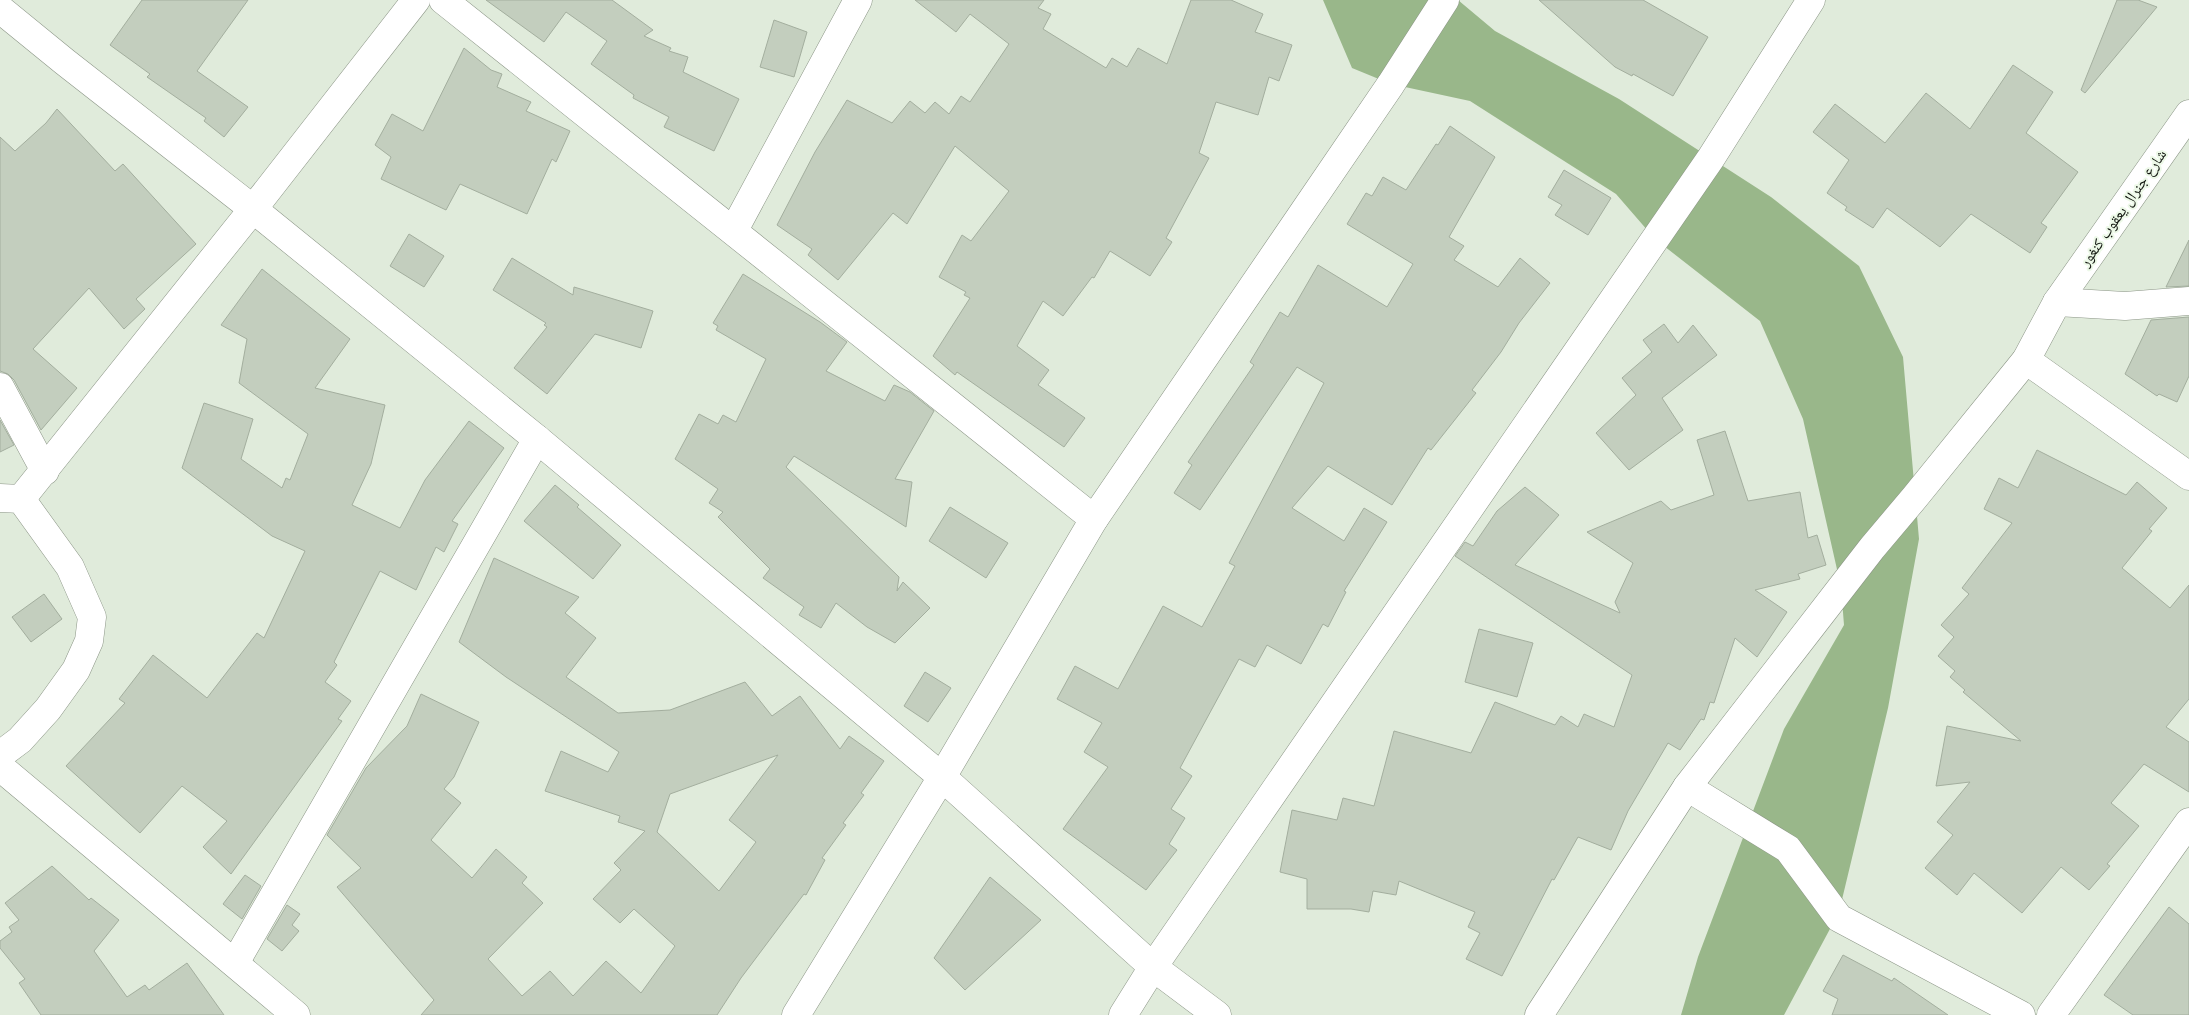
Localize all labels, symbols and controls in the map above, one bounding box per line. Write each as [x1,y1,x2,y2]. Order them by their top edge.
street label: شارع جنرال يعقوب كنغور [2075,146,2171,271]

